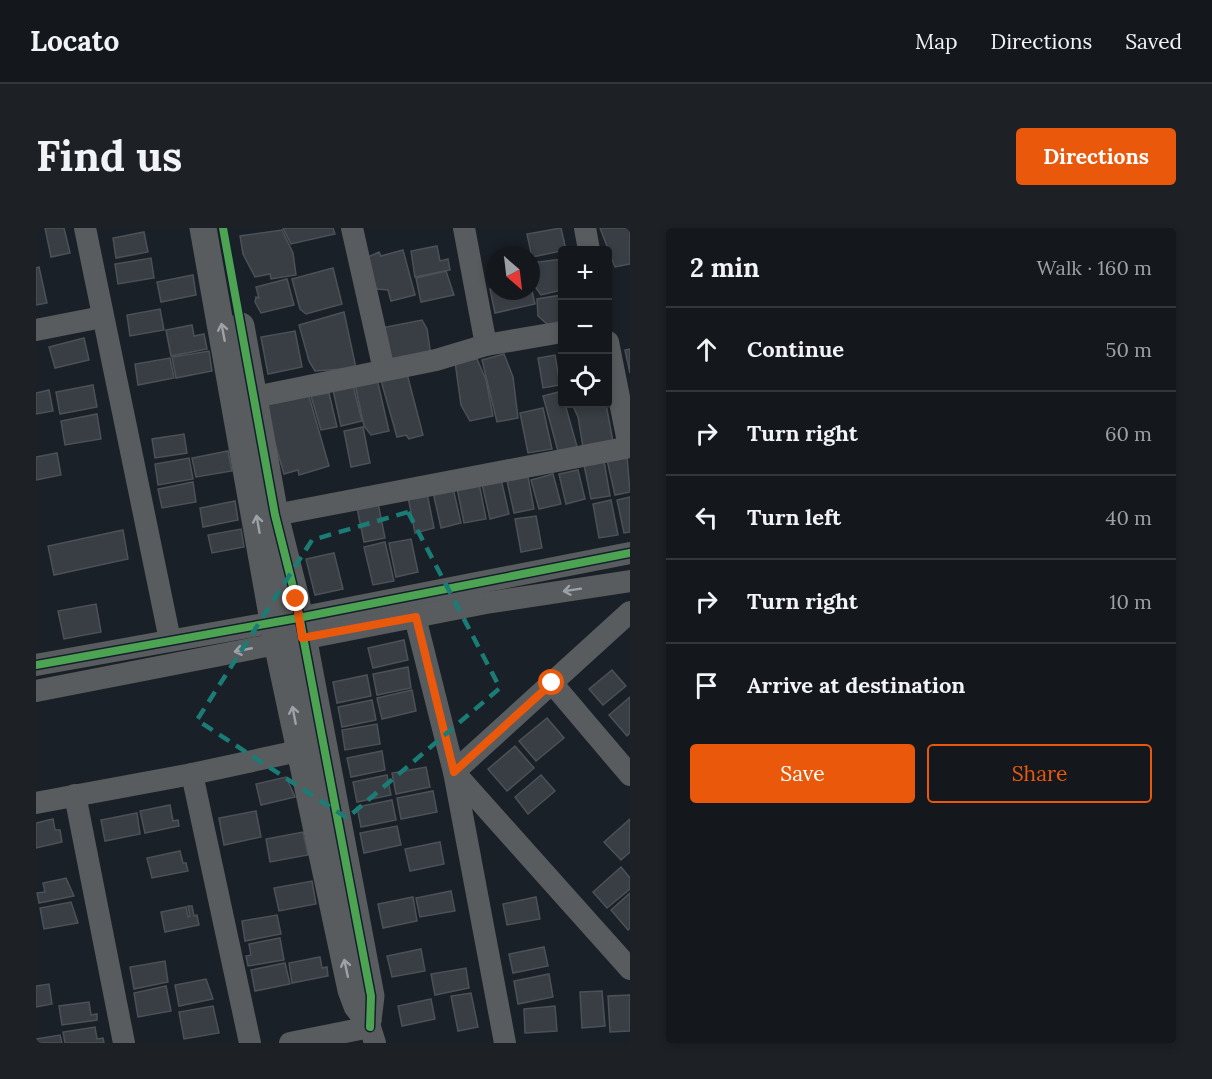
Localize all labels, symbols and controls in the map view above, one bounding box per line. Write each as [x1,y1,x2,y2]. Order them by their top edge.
text: Locato [30,23,119,59]
text: Map [915,28,958,55]
text: Directions [991,28,1092,55]
text: Saved [1125,28,1182,55]
button: Directions [1016,128,1176,185]
text: Find us [36,129,182,183]
north arrow [486,246,540,300]
map controls [558,246,612,408]
button: + [558,246,612,300]
text: 2 min [690,251,760,284]
text: Walk · 160 m [1036,255,1152,280]
button: − [558,300,612,354]
one-way arrow [217,322,228,342]
icon: ahead [690,333,723,366]
text: Continue [747,335,844,363]
text: 50 m [1106,337,1152,362]
button: locate [558,354,612,408]
icon: right [690,417,723,450]
text: Turn right [747,419,858,447]
text: 60 m [1105,421,1152,446]
icon: left [690,501,723,534]
text: Turn left [747,503,841,531]
text: 40 m [1106,505,1152,530]
one-way arrow [252,514,263,534]
one-way arrow [563,584,583,595]
route end [282,585,308,611]
icon: right [690,585,723,618]
text: Turn right [747,587,858,615]
text: 10 m [1109,589,1152,614]
one-way arrow [234,645,253,656]
route start [538,669,564,695]
icon: arrive [690,669,723,702]
text: Arrive at destination [747,671,965,699]
one-way arrow [288,706,299,725]
button: Save [690,744,915,803]
button: Share [927,744,1152,803]
one-way arrow [339,958,351,977]

